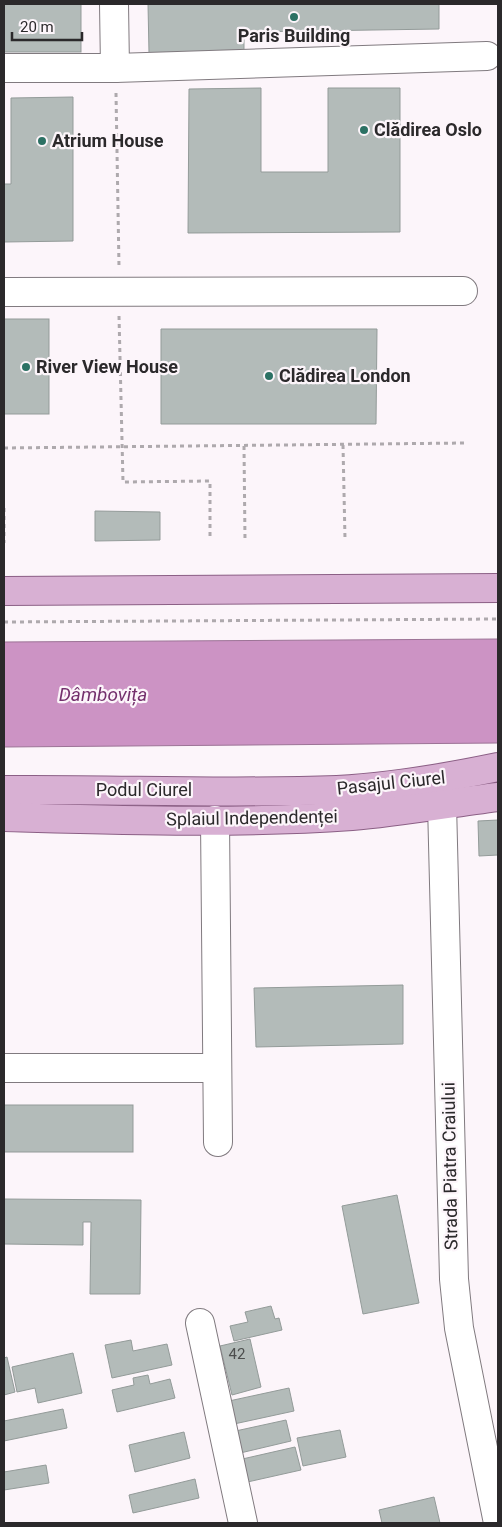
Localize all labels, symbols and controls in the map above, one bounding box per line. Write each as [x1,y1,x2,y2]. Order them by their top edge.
scale bar [12,10,82,42]
marker: Paris Building [288,11,300,23]
text: 20 m [20,18,54,36]
place label: Paris Building [238,25,350,46]
place label: Clădirea Oslo [374,119,482,140]
marker: Clădirea Oslo [358,124,370,136]
place label: Atrium House [52,130,164,151]
marker: Atrium House [36,135,48,147]
place label: River View House [36,356,178,377]
marker: River View House [20,361,32,373]
place label: Clădirea London [279,365,411,386]
marker: Clădirea London [263,370,275,382]
water label: Dâmbovița [59,683,147,706]
street label: Pasajul Ciurel [336,766,446,799]
street label: Podul Ciurel [96,779,192,800]
street label: Splaiul Independenței [166,806,338,830]
street label: Strada Piatra Craiului [438,1082,461,1250]
house number: 42 [229,1345,245,1363]

